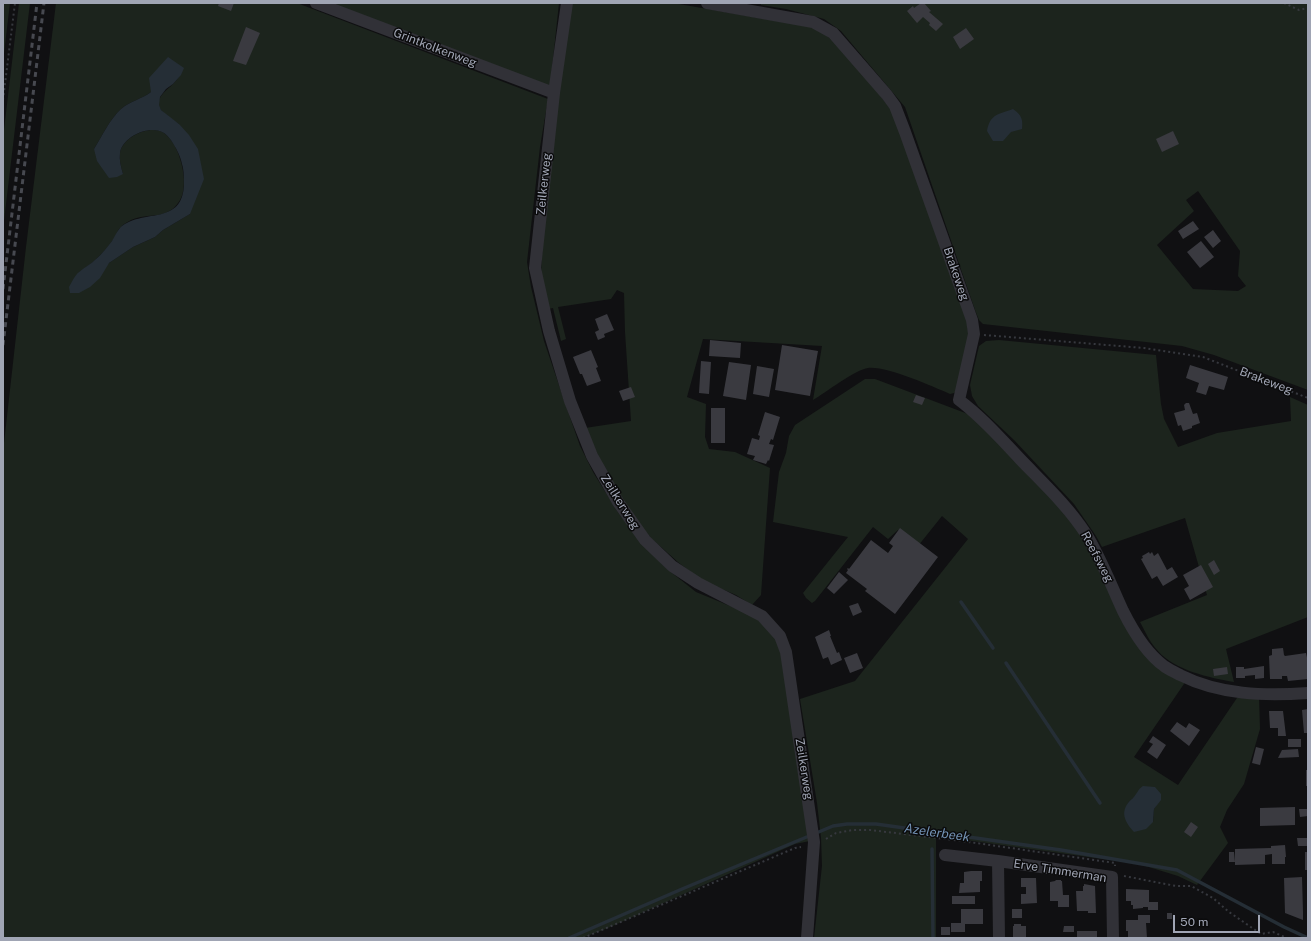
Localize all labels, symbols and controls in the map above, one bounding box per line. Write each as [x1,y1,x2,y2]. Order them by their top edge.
street label: Grintkolkenweg [391,25,479,71]
street label: Zeilkerweg [534,152,554,216]
street label: Brakeweg [940,245,972,303]
street label: Brakeweg [1237,364,1295,398]
street label: Zeilkerweg [597,472,643,532]
street label: Reefsweg [1078,529,1116,585]
street label: Zeilkerweg [792,737,816,801]
water label: Azelerbeek [903,821,971,845]
street label: Erve Timmerman [1012,857,1108,885]
scale bar [1175,907,1262,933]
text: 50 m [1180,915,1208,929]

